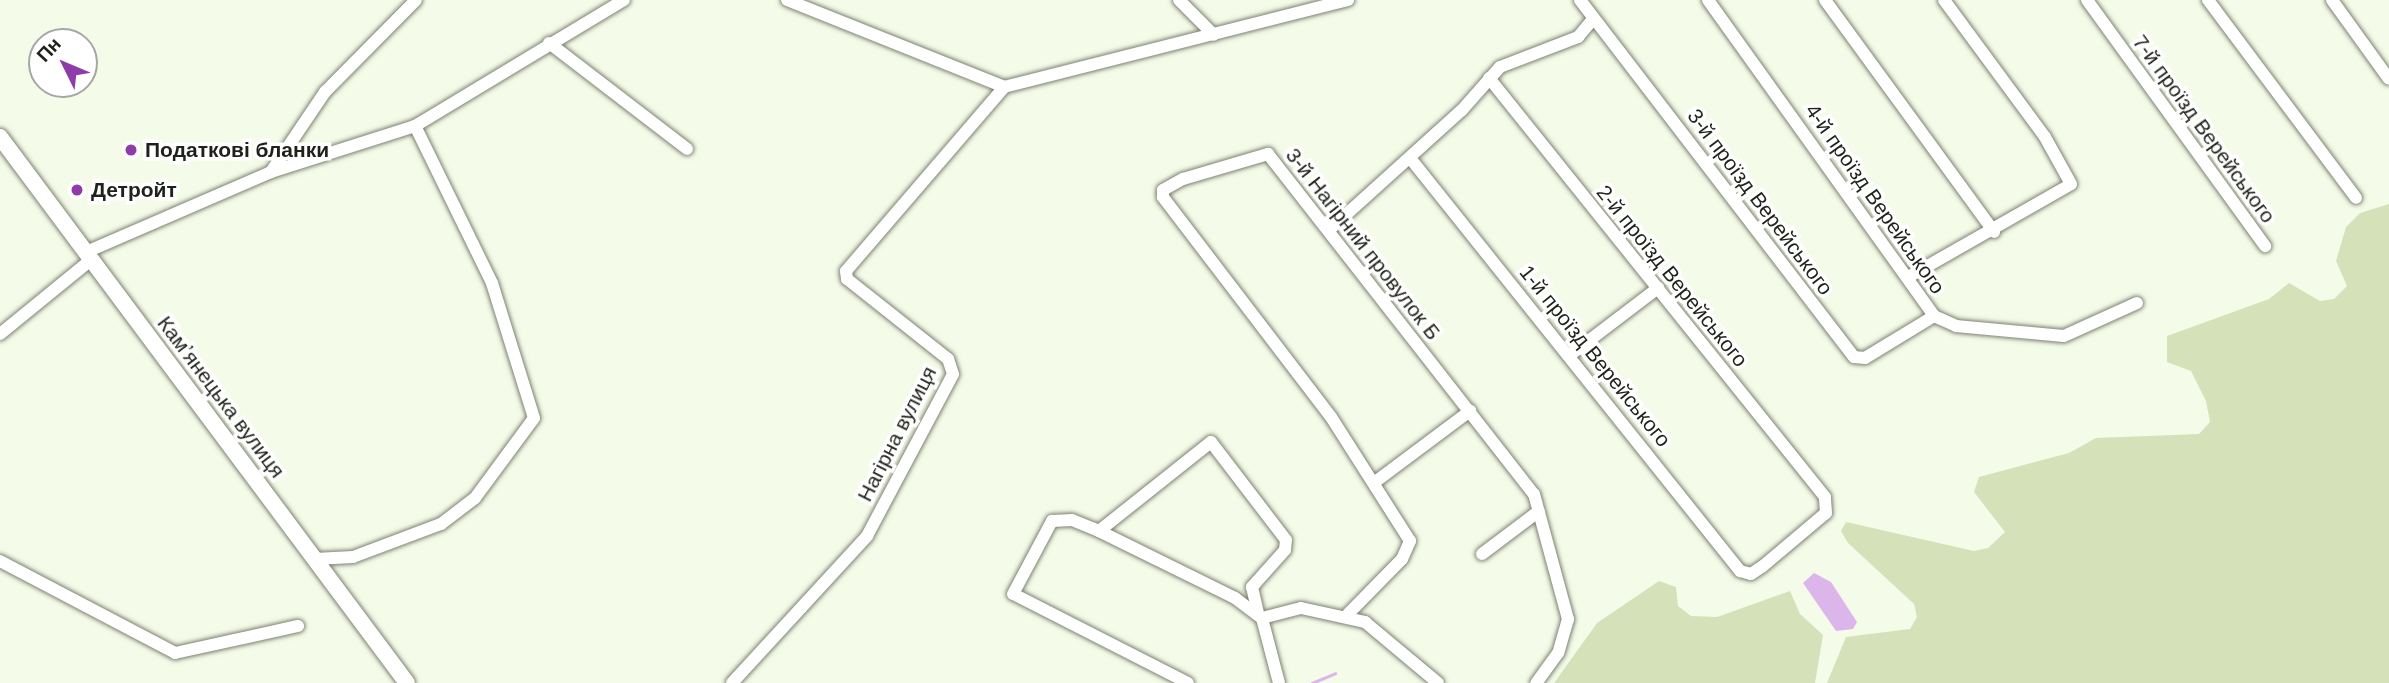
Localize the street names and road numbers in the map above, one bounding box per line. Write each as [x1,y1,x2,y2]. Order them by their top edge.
street label: 7-й проїзд Верейського [2127,30,2281,228]
street label: 4-й проїзд Верейського [1800,99,1950,299]
street label: 3-й проїзд Верейського [1682,104,1838,300]
street label: 3-й Нагірний провулок Б [1280,143,1446,345]
street label: 2-й проїзд Верейського [1591,180,1753,372]
street label: 1-й проїзд Верейського [1514,260,1676,452]
street label: Камʼянецька вулиця [152,311,290,483]
street label: Нагірна вулиця [852,362,942,506]

